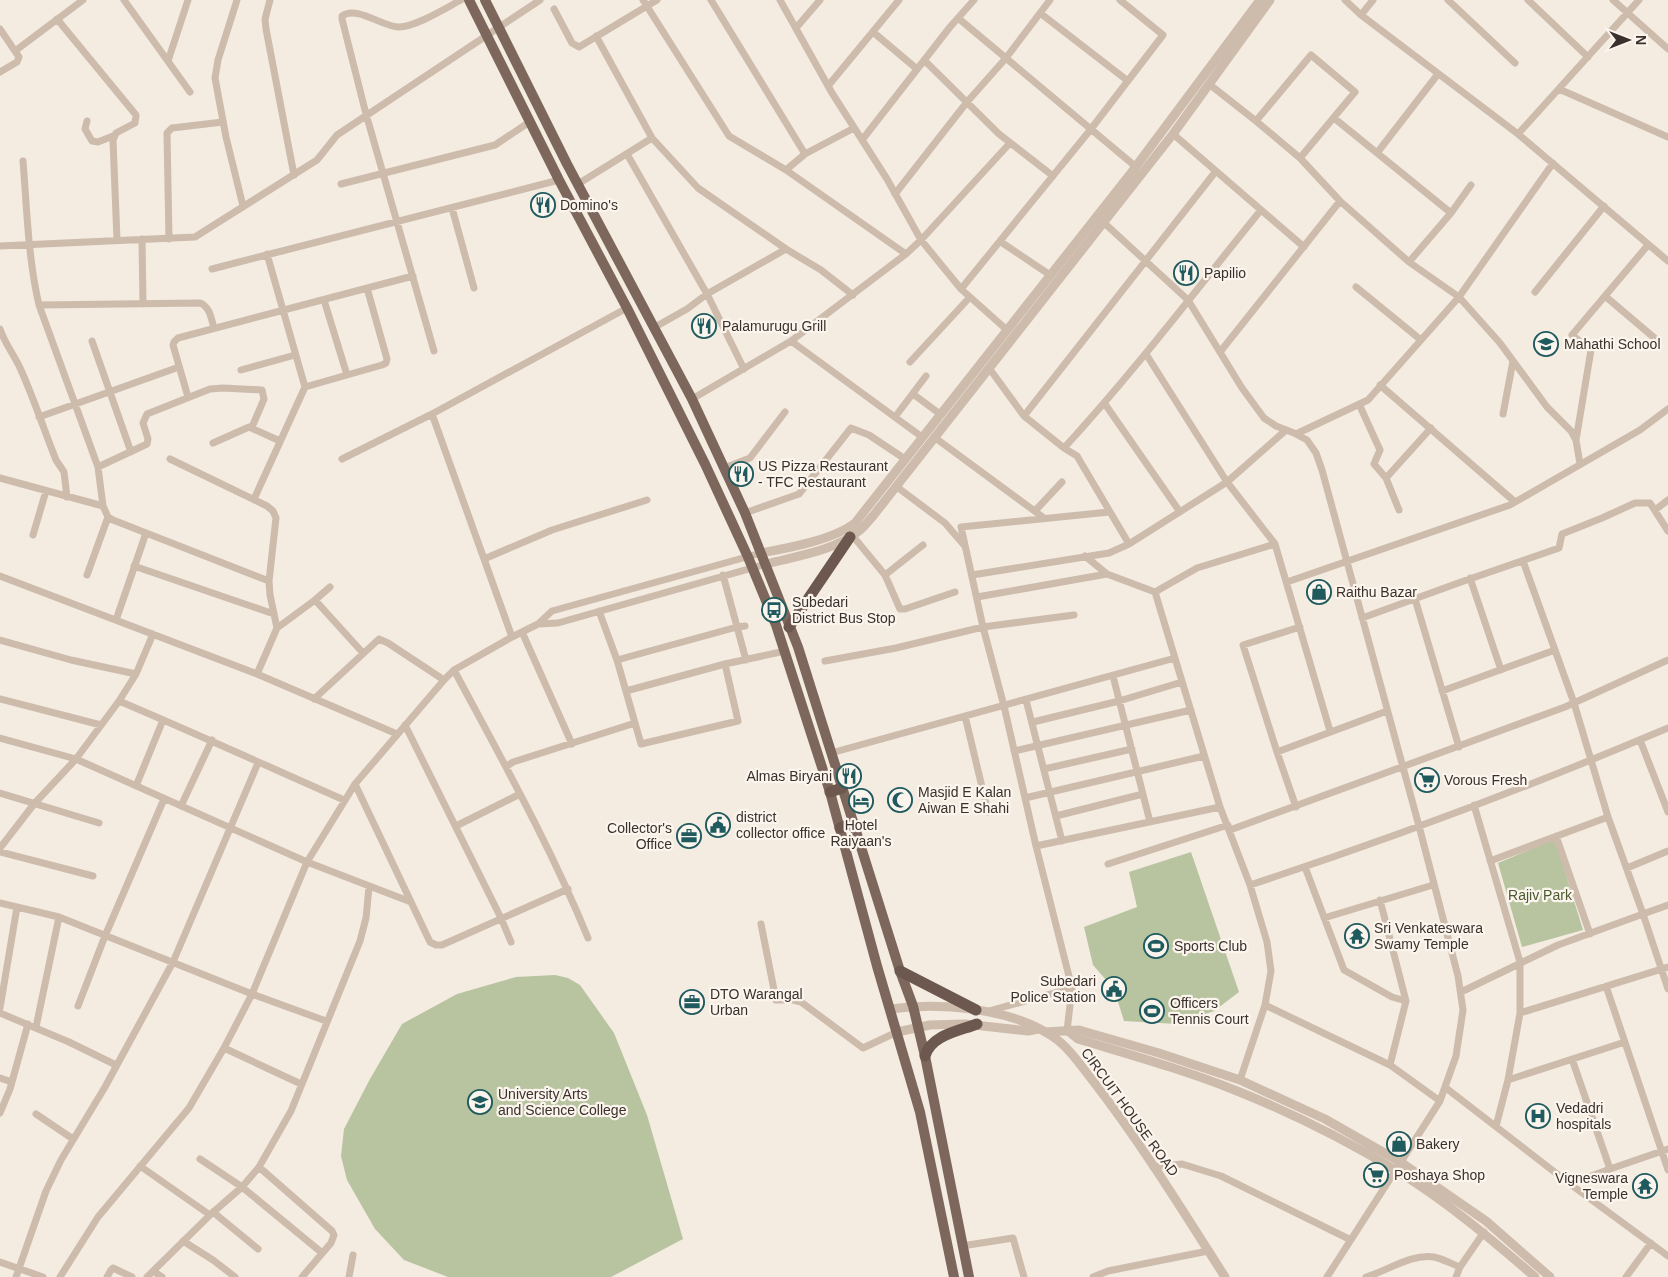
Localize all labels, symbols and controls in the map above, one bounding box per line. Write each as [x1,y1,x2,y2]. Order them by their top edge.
north arrow [1603,15,1653,65]
text: N [1633,35,1649,45]
restaurant icon: Domino's [530,192,556,218]
place label: Domino's [560,197,618,213]
restaurant icon: Papilio [1173,260,1199,286]
place label: Papilio [1204,265,1246,281]
restaurant icon: Palamurugu Grill [691,313,717,339]
place label: Palamurugu Grill [722,318,826,334]
school or university icon: Mahathi School [1533,331,1559,357]
place label: Mahathi School [1564,336,1661,352]
place label: US Pizza Restaurant - TFC Restaurant [758,458,888,490]
restaurant icon: US Pizza Restaurant - TFC Restaurant [728,461,754,487]
shop icon: Raithu Bazar [1306,579,1332,605]
place label: Raithu Bazar [1336,584,1417,600]
place label: Subedari District Bus Stop [792,594,896,626]
bus stop icon: Subedari District Bus Stop [761,597,787,623]
restaurant icon: Almas Biryani [836,763,862,789]
supermarket icon: Vorous Fresh [1414,767,1440,793]
place label: Almas Biryani [746,768,832,784]
place label: Vorous Fresh [1444,772,1527,788]
place label: Masjid E Kalan Aiwan E Shahi [918,784,1011,816]
mosque icon: Masjid E Kalan Aiwan E Shahi [887,787,913,813]
hotel icon: Hotel Raiyaan's [848,788,874,814]
place label: district collector office [736,809,825,841]
public building icon: district collector office [705,812,731,838]
place label: Hotel Raiyaan's [830,817,892,849]
place label: Collector's Office [607,820,672,852]
office icon: Collector's Office [676,823,702,849]
park label: Rajiv Park [1508,887,1573,903]
place label: Sri Venkateswara Swamy Temple [1374,920,1483,952]
temple icon: Sri Venkateswara Swamy Temple [1344,923,1370,949]
sports icon: Sports Club [1143,933,1169,959]
place label: Sports Club [1174,938,1247,954]
place label: Subedari Police Station [1010,973,1096,1005]
public building icon: Subedari Police Station [1101,976,1127,1002]
place label: DTO Warangal Urban [710,986,803,1018]
office icon: DTO Warangal Urban [679,989,705,1015]
place label: Officers Tennis Court [1170,995,1249,1027]
sports icon: Officers Tennis Court [1139,998,1165,1024]
street label: CIRCUIT HOUSE ROAD [1078,1045,1182,1179]
place label: University Arts and Science College [498,1086,627,1118]
school or university icon: University Arts and Science College [467,1089,493,1115]
place label: Vedadri hospitals [1556,1100,1611,1132]
hospital icon: Vedadri hospitals [1525,1103,1551,1129]
shop icon: Bakery [1386,1131,1412,1157]
place label: Bakery [1416,1136,1460,1152]
supermarket icon: Poshaya Shop [1363,1162,1389,1188]
place label: Poshaya Shop [1394,1167,1485,1183]
place label: Vigneswara Temple [1555,1170,1628,1202]
temple icon: Vigneswara Temple [1632,1173,1658,1199]

